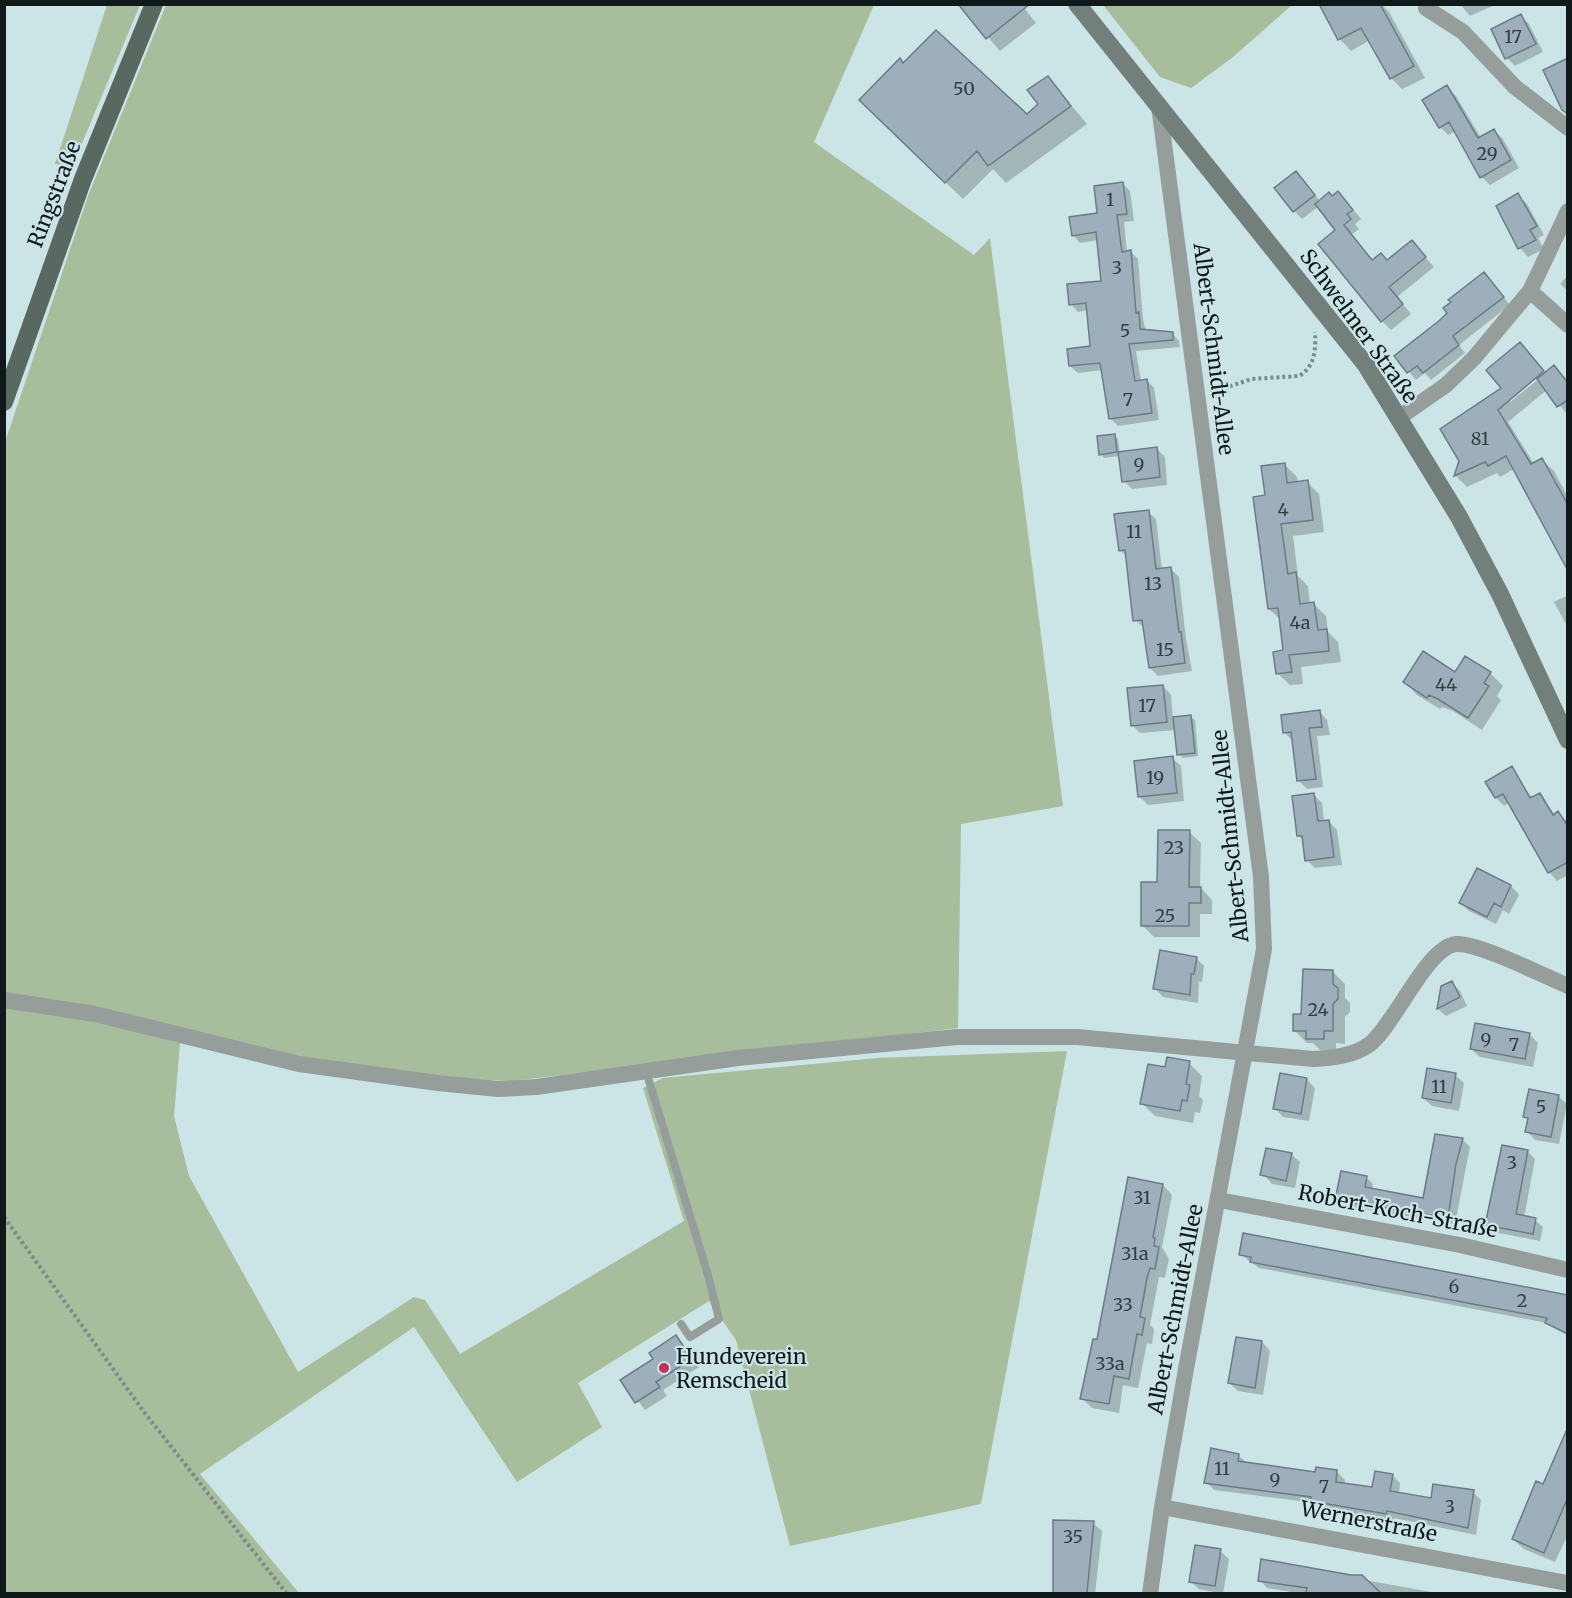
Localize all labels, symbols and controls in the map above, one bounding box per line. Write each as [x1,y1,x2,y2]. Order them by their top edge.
house number: 17 [1504,25,1522,48]
house number: 50 [953,77,975,100]
street label: Ringstraße [21,137,87,251]
house number: 29 [1476,142,1498,165]
house number: 1 [1106,188,1114,211]
street label: Albert-Schmidt-Allee [1187,240,1240,457]
street label: Schwelmer Straße [1294,244,1424,408]
house number: 3 [1112,256,1122,279]
house number: 5 [1120,319,1130,342]
house number: 7 [1123,388,1133,411]
house number: 81 [1471,427,1489,450]
house number: 9 [1134,453,1144,476]
house number: 4 [1277,498,1289,521]
house number: 11 [1126,520,1142,543]
house number: 13 [1144,572,1162,595]
house number: 4a [1289,611,1311,634]
house number: 15 [1156,638,1174,661]
house number: 44 [1435,673,1457,696]
house number: 17 [1138,694,1156,717]
street label: Albert-Schmidt-Allee [1205,728,1255,945]
house number: 19 [1146,766,1164,789]
house number: 23 [1164,836,1184,859]
house number: 25 [1155,904,1175,927]
house number: 24 [1307,998,1329,1021]
house number: 9 [1481,1028,1491,1051]
house number: 7 [1509,1033,1519,1056]
house number: 11 [1431,1075,1447,1098]
house number: 5 [1536,1095,1546,1118]
house number: 3 [1507,1151,1517,1174]
street label: Robert-Koch-Straße [1296,1178,1500,1244]
house number: 31 [1133,1186,1151,1209]
street label: Albert-Schmidt-Allee [1141,1202,1209,1417]
house number: 31a [1121,1242,1149,1265]
house number: 6 [1449,1275,1460,1298]
house number: 2 [1517,1289,1527,1312]
house number: 33 [1113,1293,1133,1316]
place label: Hundeverein Remscheid [676,1343,807,1394]
house number: 33a [1095,1352,1125,1375]
marker: Hundeverein Remscheid [657,1361,671,1375]
house number: 11 [1214,1457,1230,1480]
house number: 9 [1270,1468,1280,1491]
house number: 7 [1319,1475,1329,1498]
street label: Wernerstraße [1297,1494,1440,1547]
house number: 3 [1445,1495,1455,1518]
house number: 35 [1063,1525,1083,1548]

